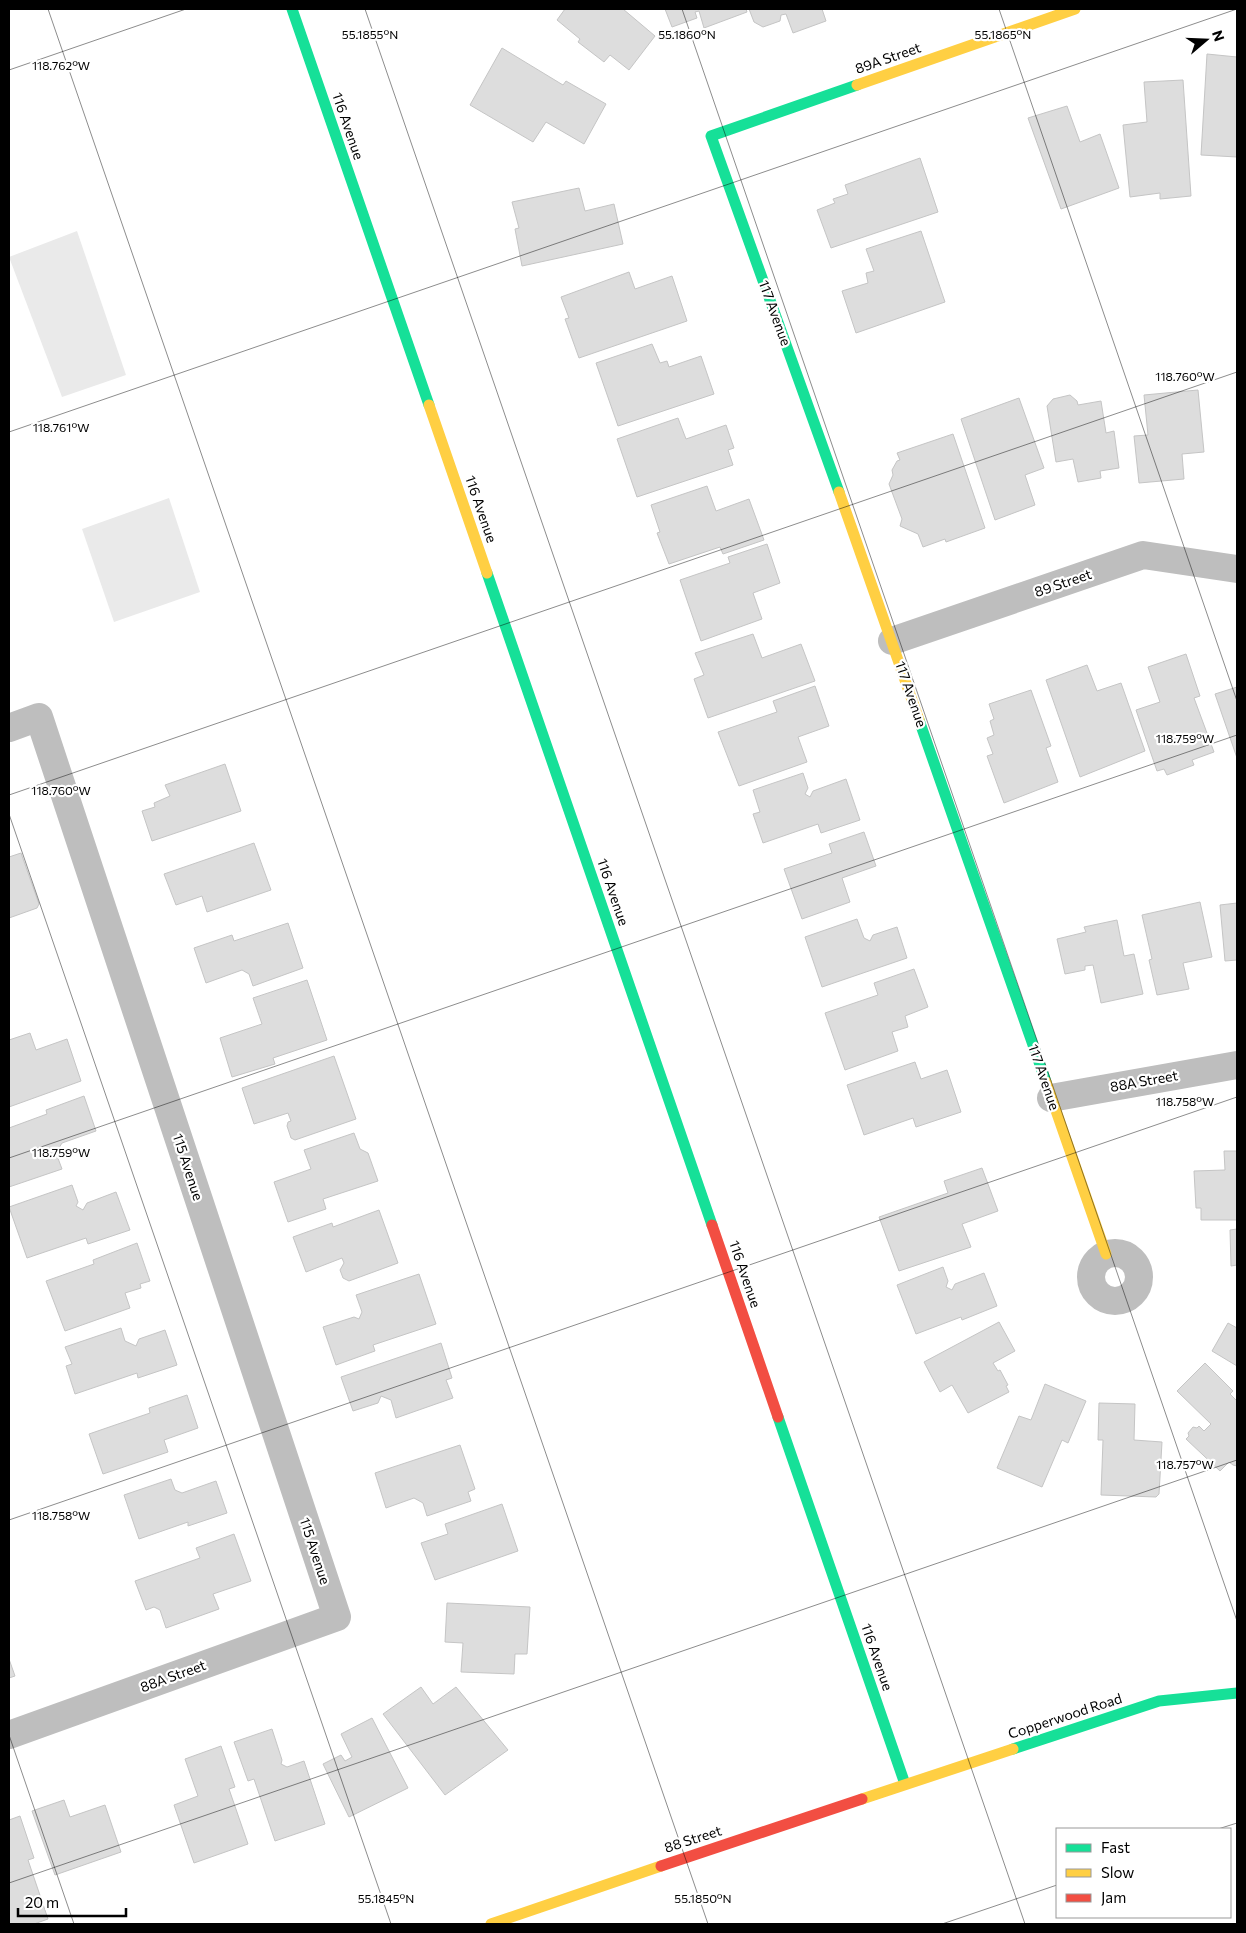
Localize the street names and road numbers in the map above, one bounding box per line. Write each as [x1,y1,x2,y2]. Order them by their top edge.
street label: 89A Street [853,38,923,77]
street label: 116 Avenue [329,90,368,162]
street label: 117 Avenue [756,278,795,348]
street label: 116 Avenue [462,473,501,545]
street label: 89 Street [1032,565,1094,600]
street label: 117 Avenue [892,659,931,729]
street label: 116 Avenue [594,856,633,928]
street label: 117 Avenue [1025,1042,1064,1112]
street label: 88A Street [1109,1066,1179,1095]
street label: 115 Avenue [170,1131,207,1202]
street label: 116 Avenue [726,1238,765,1310]
street label: 115 Avenue [297,1515,334,1586]
street label: 116 Avenue [858,1621,897,1693]
street label: 88A Street [138,1656,208,1695]
street label: Copperwood Road [1006,1689,1124,1742]
street label: 88 Street [662,1821,724,1856]

